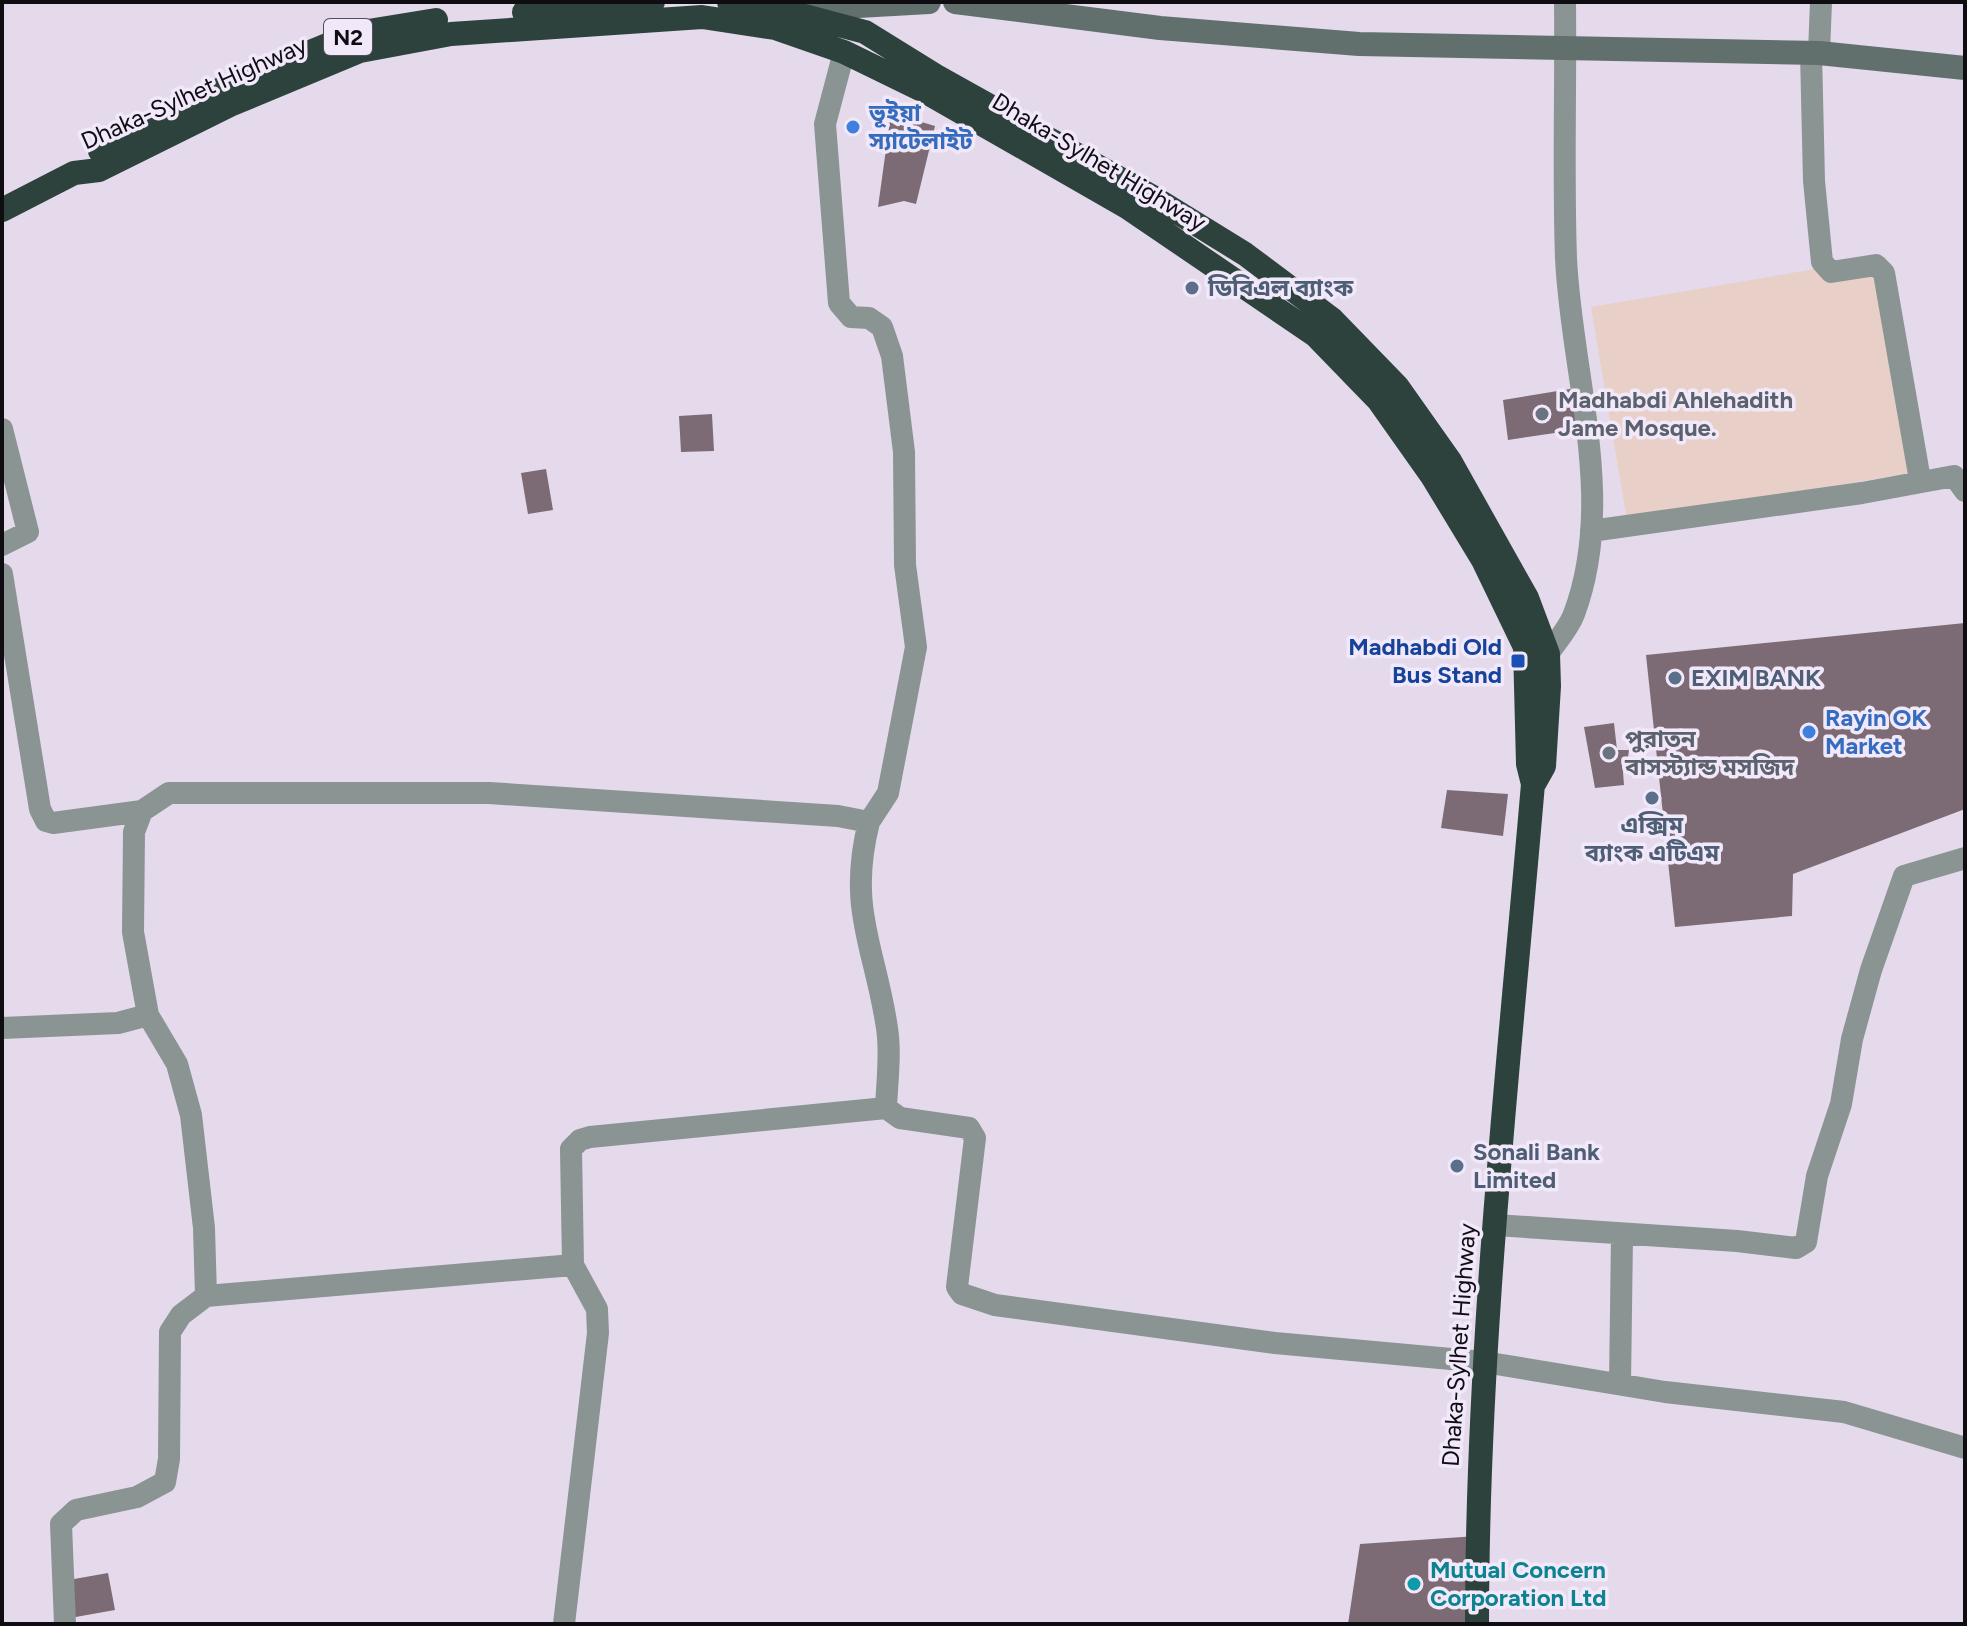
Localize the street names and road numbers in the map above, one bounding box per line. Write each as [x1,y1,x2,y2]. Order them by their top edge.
road number: N2 [324,19,372,55]
street label: Dhaka-Sylhet Highway [76,30,311,155]
street label: Dhaka-Sylhet Highway [987,86,1212,237]
street label: Dhaka-Sylhet Highway [1436,1222,1482,1468]

